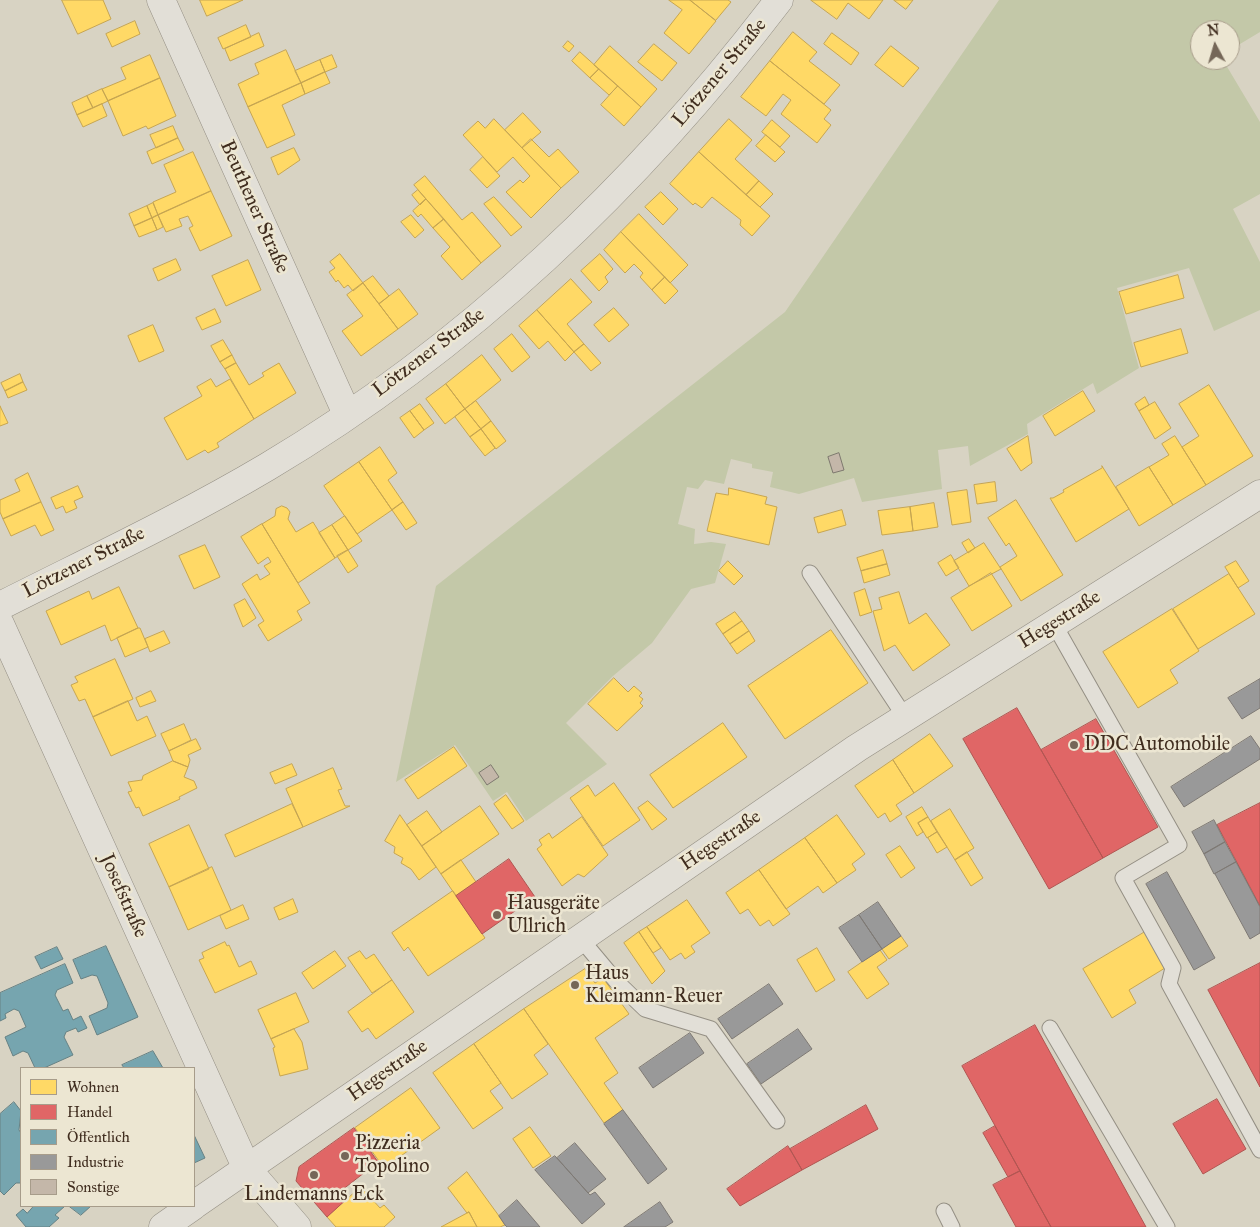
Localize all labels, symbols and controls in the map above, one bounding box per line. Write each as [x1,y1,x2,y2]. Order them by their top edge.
street label: Lötzener Straße [668,14,772,132]
north arrow [1190,20,1240,70]
text: N [1207,22,1220,40]
street label: Beuthener Straße [214,137,294,277]
street label: Lötzener Straße [368,303,490,403]
street label: Lötzener Straße [19,522,149,604]
street label: Hegestraße [1015,585,1105,655]
place label: DDC Automobile [1084,733,1230,757]
marker: DDC Automobile [1068,739,1080,751]
street label: Hegestraße [676,805,766,877]
street label: Josefstraße [94,850,152,942]
place label: Hausgeräte Ullrich [507,892,600,939]
marker: Hausgeräte Ullrich [491,909,503,921]
place label: Haus Kleimann-Reuer [585,962,722,1009]
marker: Haus Kleimann-Reuer [569,979,581,991]
street label: Hegestraße [343,1035,433,1107]
legend [20,1067,195,1207]
text: Wohnen [67,1078,119,1096]
text: Handel [67,1103,112,1121]
text: Öffentlich [67,1128,130,1146]
place label: Pizzeria Topolino [355,1132,429,1179]
marker: Pizzeria Topolino [339,1150,351,1162]
text: Industrie [67,1153,124,1171]
marker: Lindemanns Eck [308,1169,320,1181]
text: Sonstige [67,1178,120,1196]
place label: Lindemanns Eck [244,1183,384,1207]

